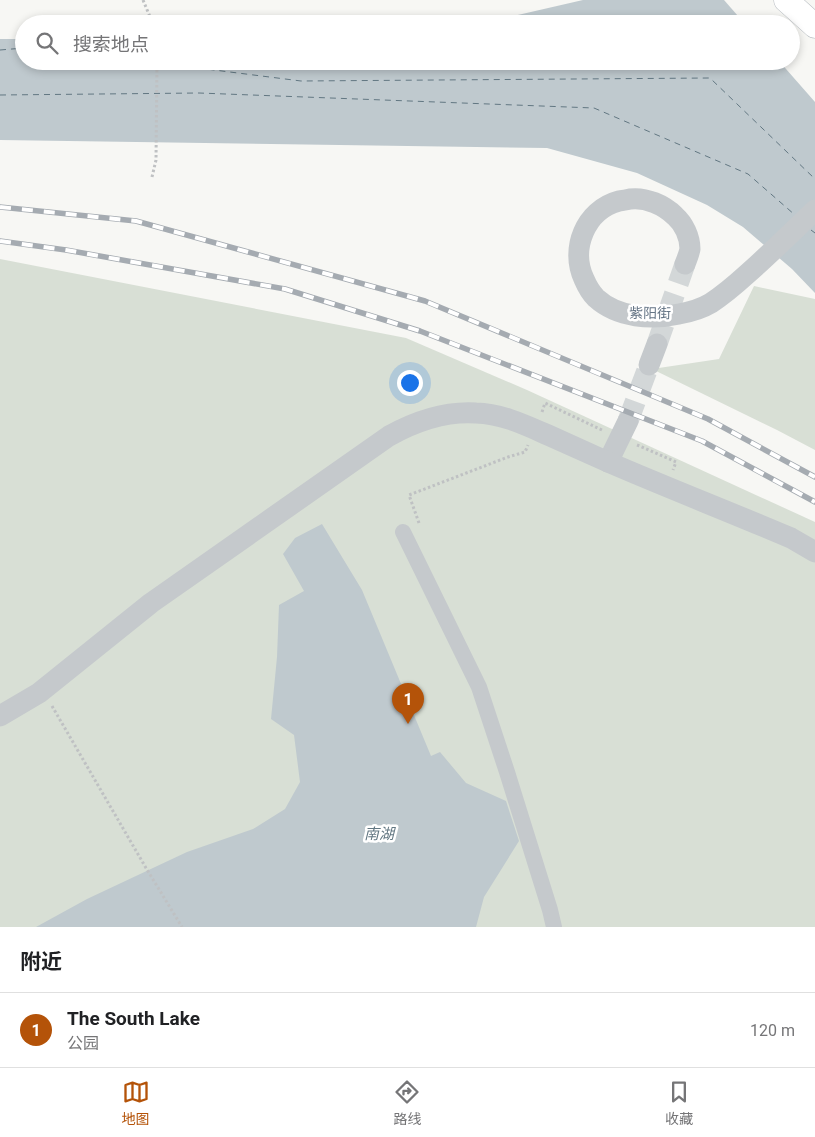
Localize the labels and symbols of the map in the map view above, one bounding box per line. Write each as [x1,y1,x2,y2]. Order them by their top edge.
street label: 紫阳街 [629,305,671,321]
your location [397,370,423,396]
pin: 1 [392,683,424,724]
water label: 南湖 [364,825,396,843]

